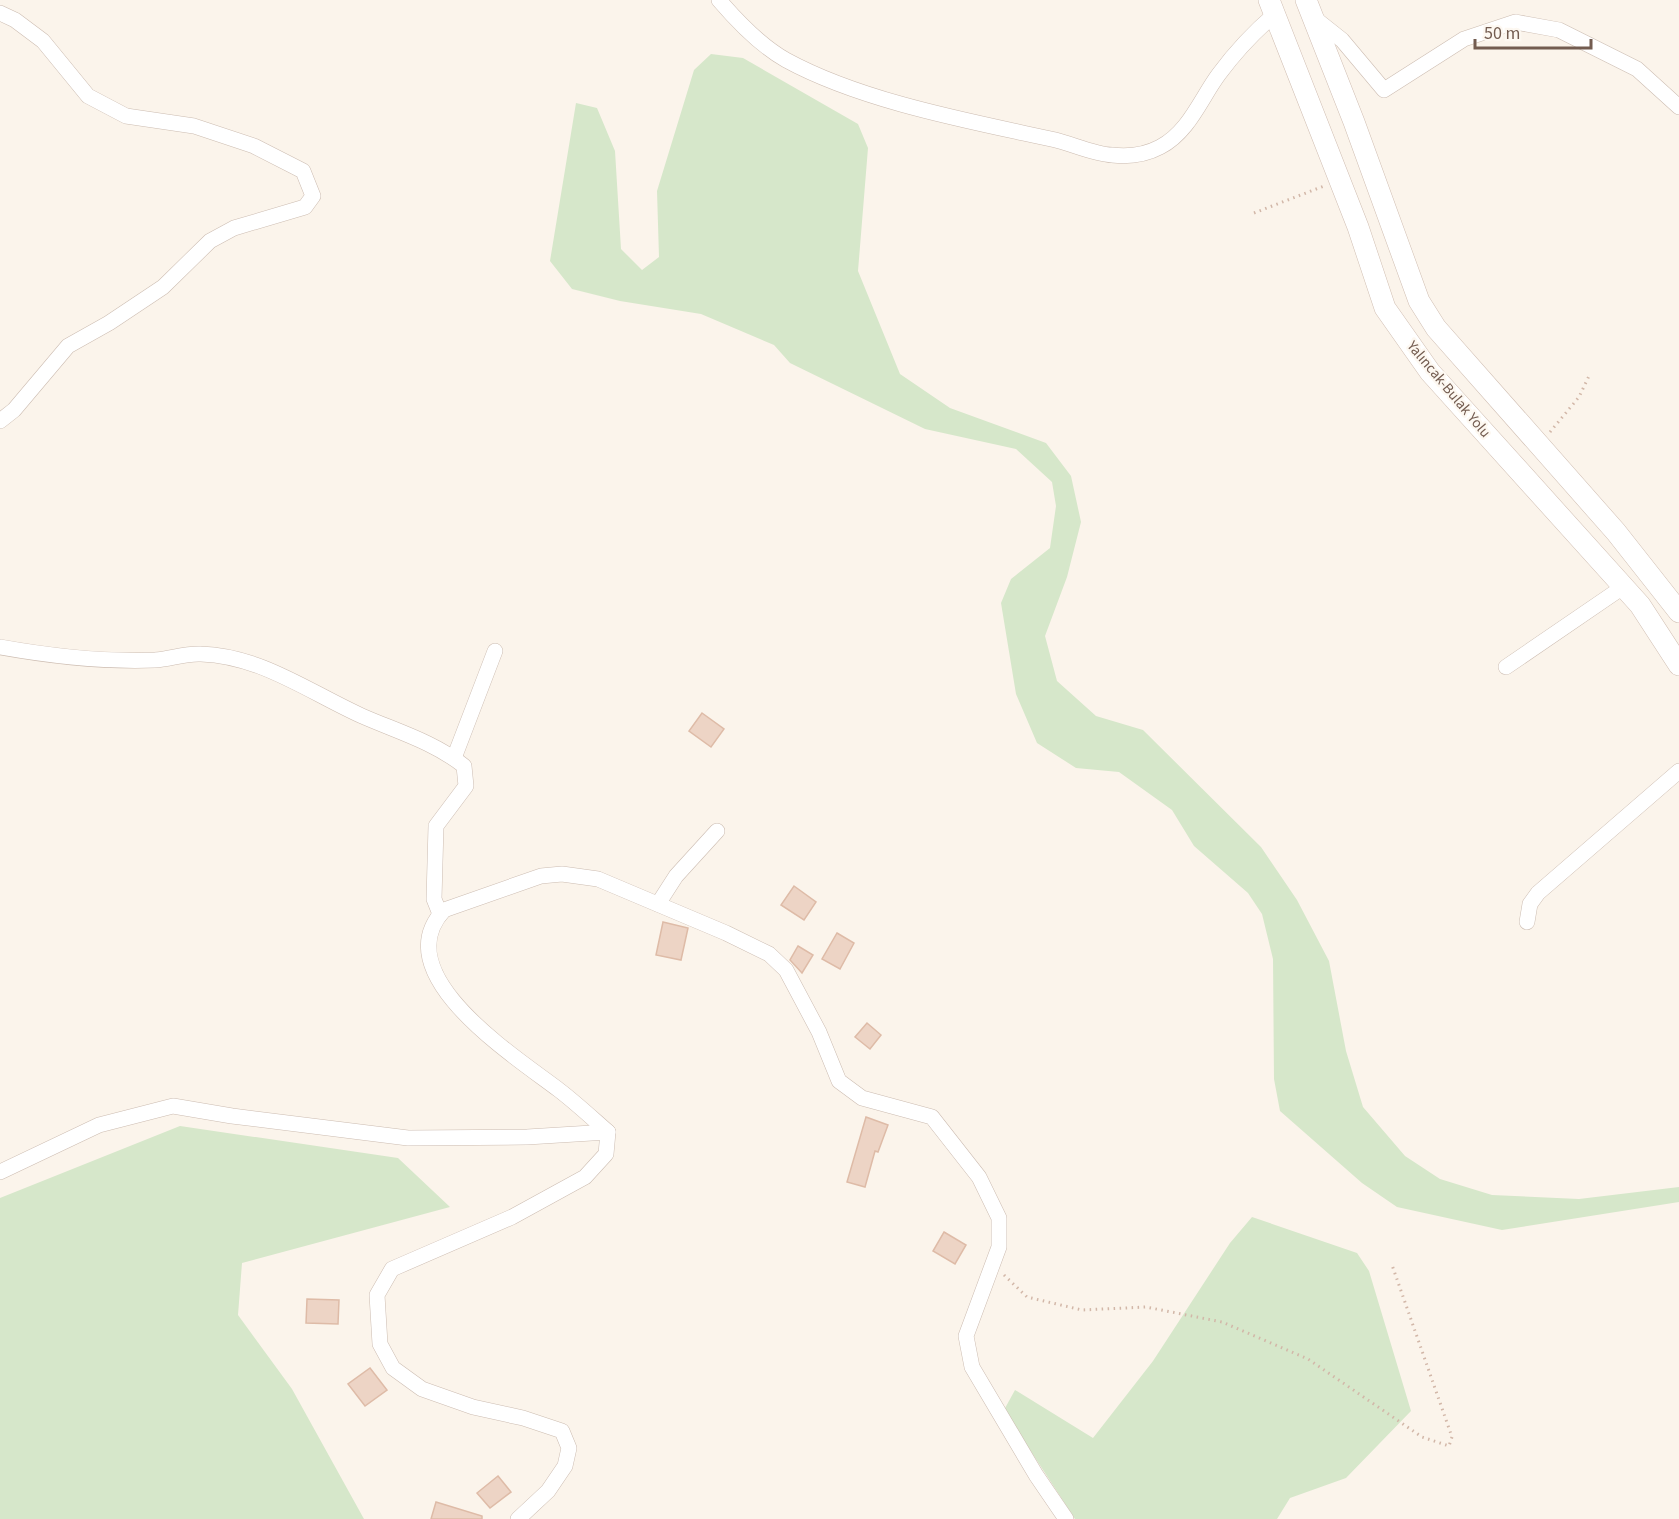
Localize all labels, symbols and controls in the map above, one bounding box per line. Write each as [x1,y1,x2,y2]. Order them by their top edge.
scale bar [1475,12,1590,50]
text: 50 m [1484,21,1520,46]
street label: Yalıncak-Bulak Yolu [1401,336,1495,442]

